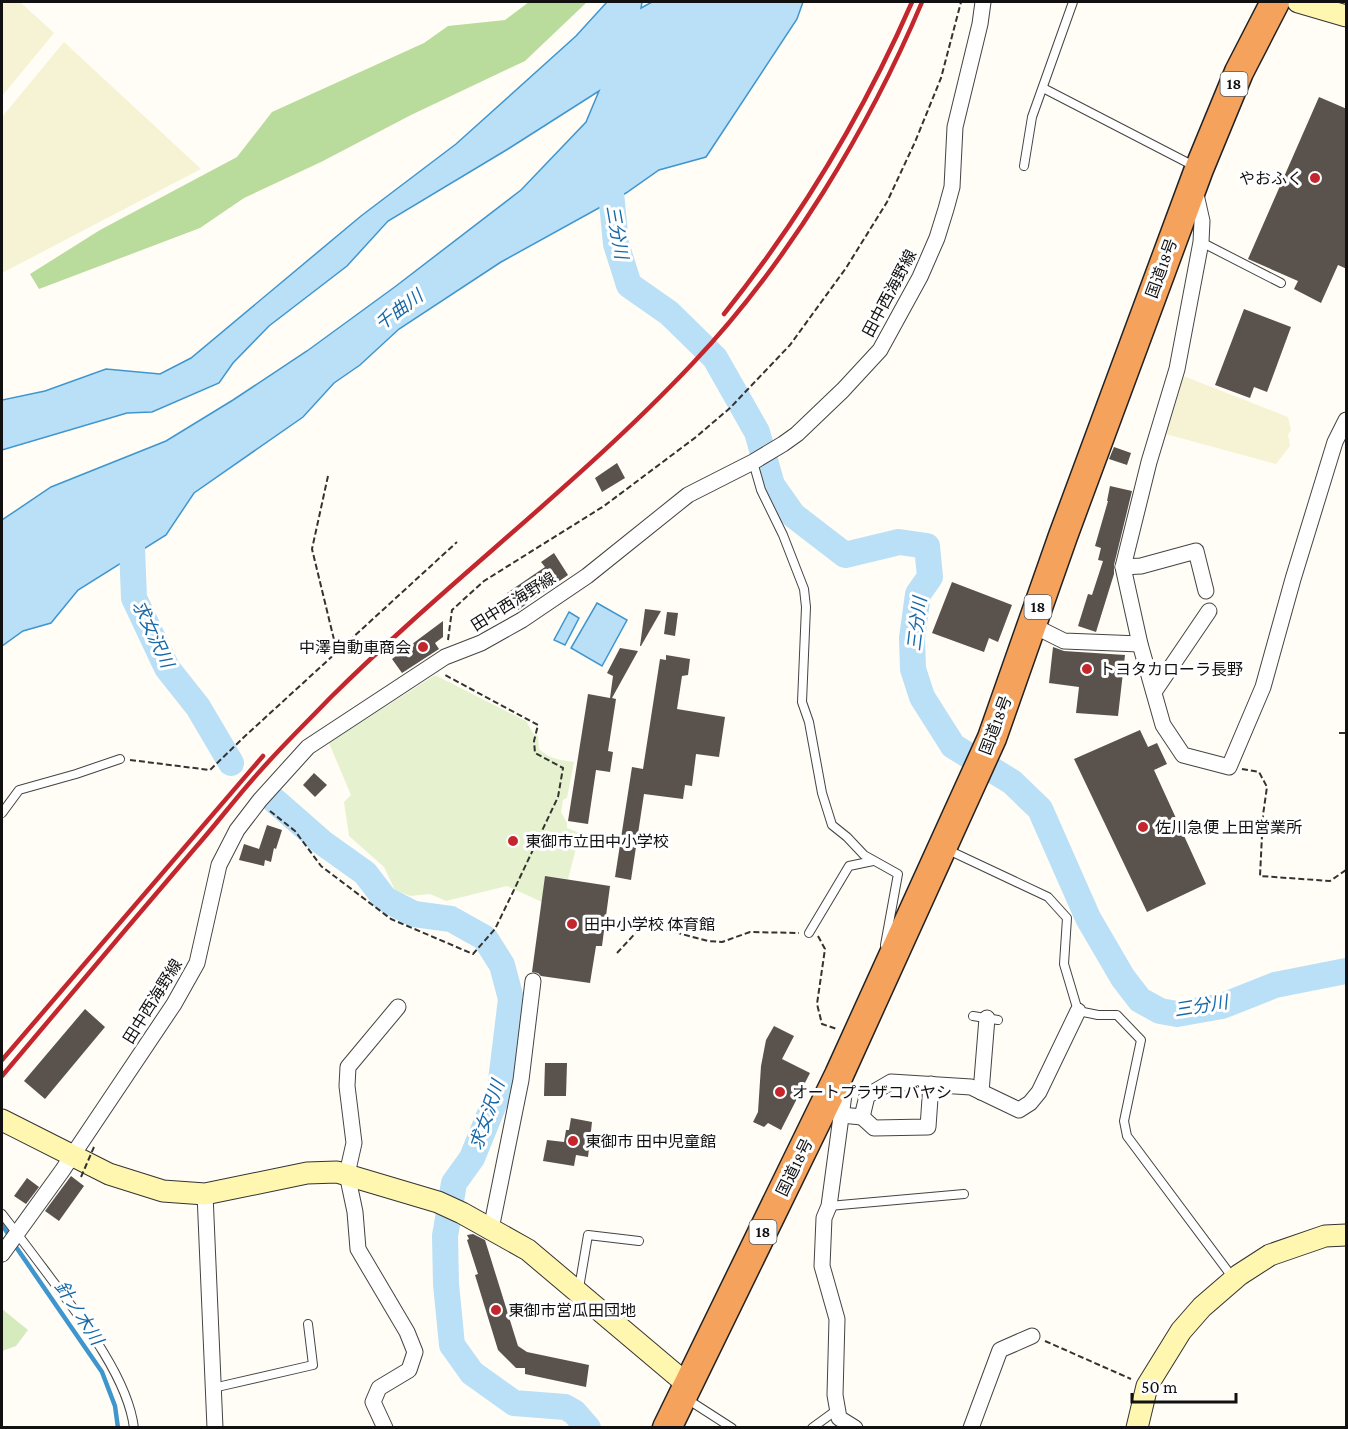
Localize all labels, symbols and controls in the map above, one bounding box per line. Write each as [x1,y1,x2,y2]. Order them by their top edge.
road number: 18 [1220,72,1248,96]
place label: やおふく [1239,170,1303,187]
marker: やおふく [1308,171,1322,185]
water label: 三分川 [602,204,632,262]
street label: 国道18号 [1143,236,1180,300]
street label: 田中西海野線 [859,247,919,340]
water label: 千曲川 [371,285,428,334]
street label: 田中西海野線 [468,569,558,634]
water label: 三分川 [904,594,930,652]
road number: 18 [1024,595,1052,619]
water label: 求女沢川 [129,597,178,673]
place label: 中澤自動車商会 [299,639,411,656]
marker: 中澤自動車商会 [416,640,430,654]
place label: トヨタカローラ長野 [1099,661,1243,678]
marker: トヨタカローラ長野 [1080,662,1094,676]
street label: 国道18号 [976,693,1015,757]
place label: 佐川急便 上田営業所 [1155,819,1302,836]
marker: 佐川急便 上田営業所 [1136,820,1150,834]
place label: 東御市立田中小学校 [525,833,669,850]
marker: 東御市立田中小学校 [506,834,520,848]
place label: 田中小学校 体育館 [584,916,715,933]
marker: 田中小学校 体育館 [565,917,579,931]
street label: 田中西海野線 [120,956,185,1046]
water label: 三分川 [1173,992,1231,1020]
water label: 求女沢川 [466,1076,509,1152]
place label: オートプラザコバヤシ [792,1084,952,1101]
marker: オートプラザコバヤシ [773,1085,787,1099]
place label: 東御市 田中児童館 [585,1133,716,1150]
marker: 東御市 田中児童館 [566,1134,580,1148]
street label: 国道18号 [773,1136,816,1199]
road number: 18 [750,1220,777,1244]
water label: 針ノ木川 [51,1277,108,1350]
place label: 東御市営瓜田団地 [508,1302,636,1319]
marker: 東御市営瓜田団地 [489,1303,503,1317]
scale bar [1132,1366,1236,1404]
text: 50 m [1141,1377,1178,1397]

